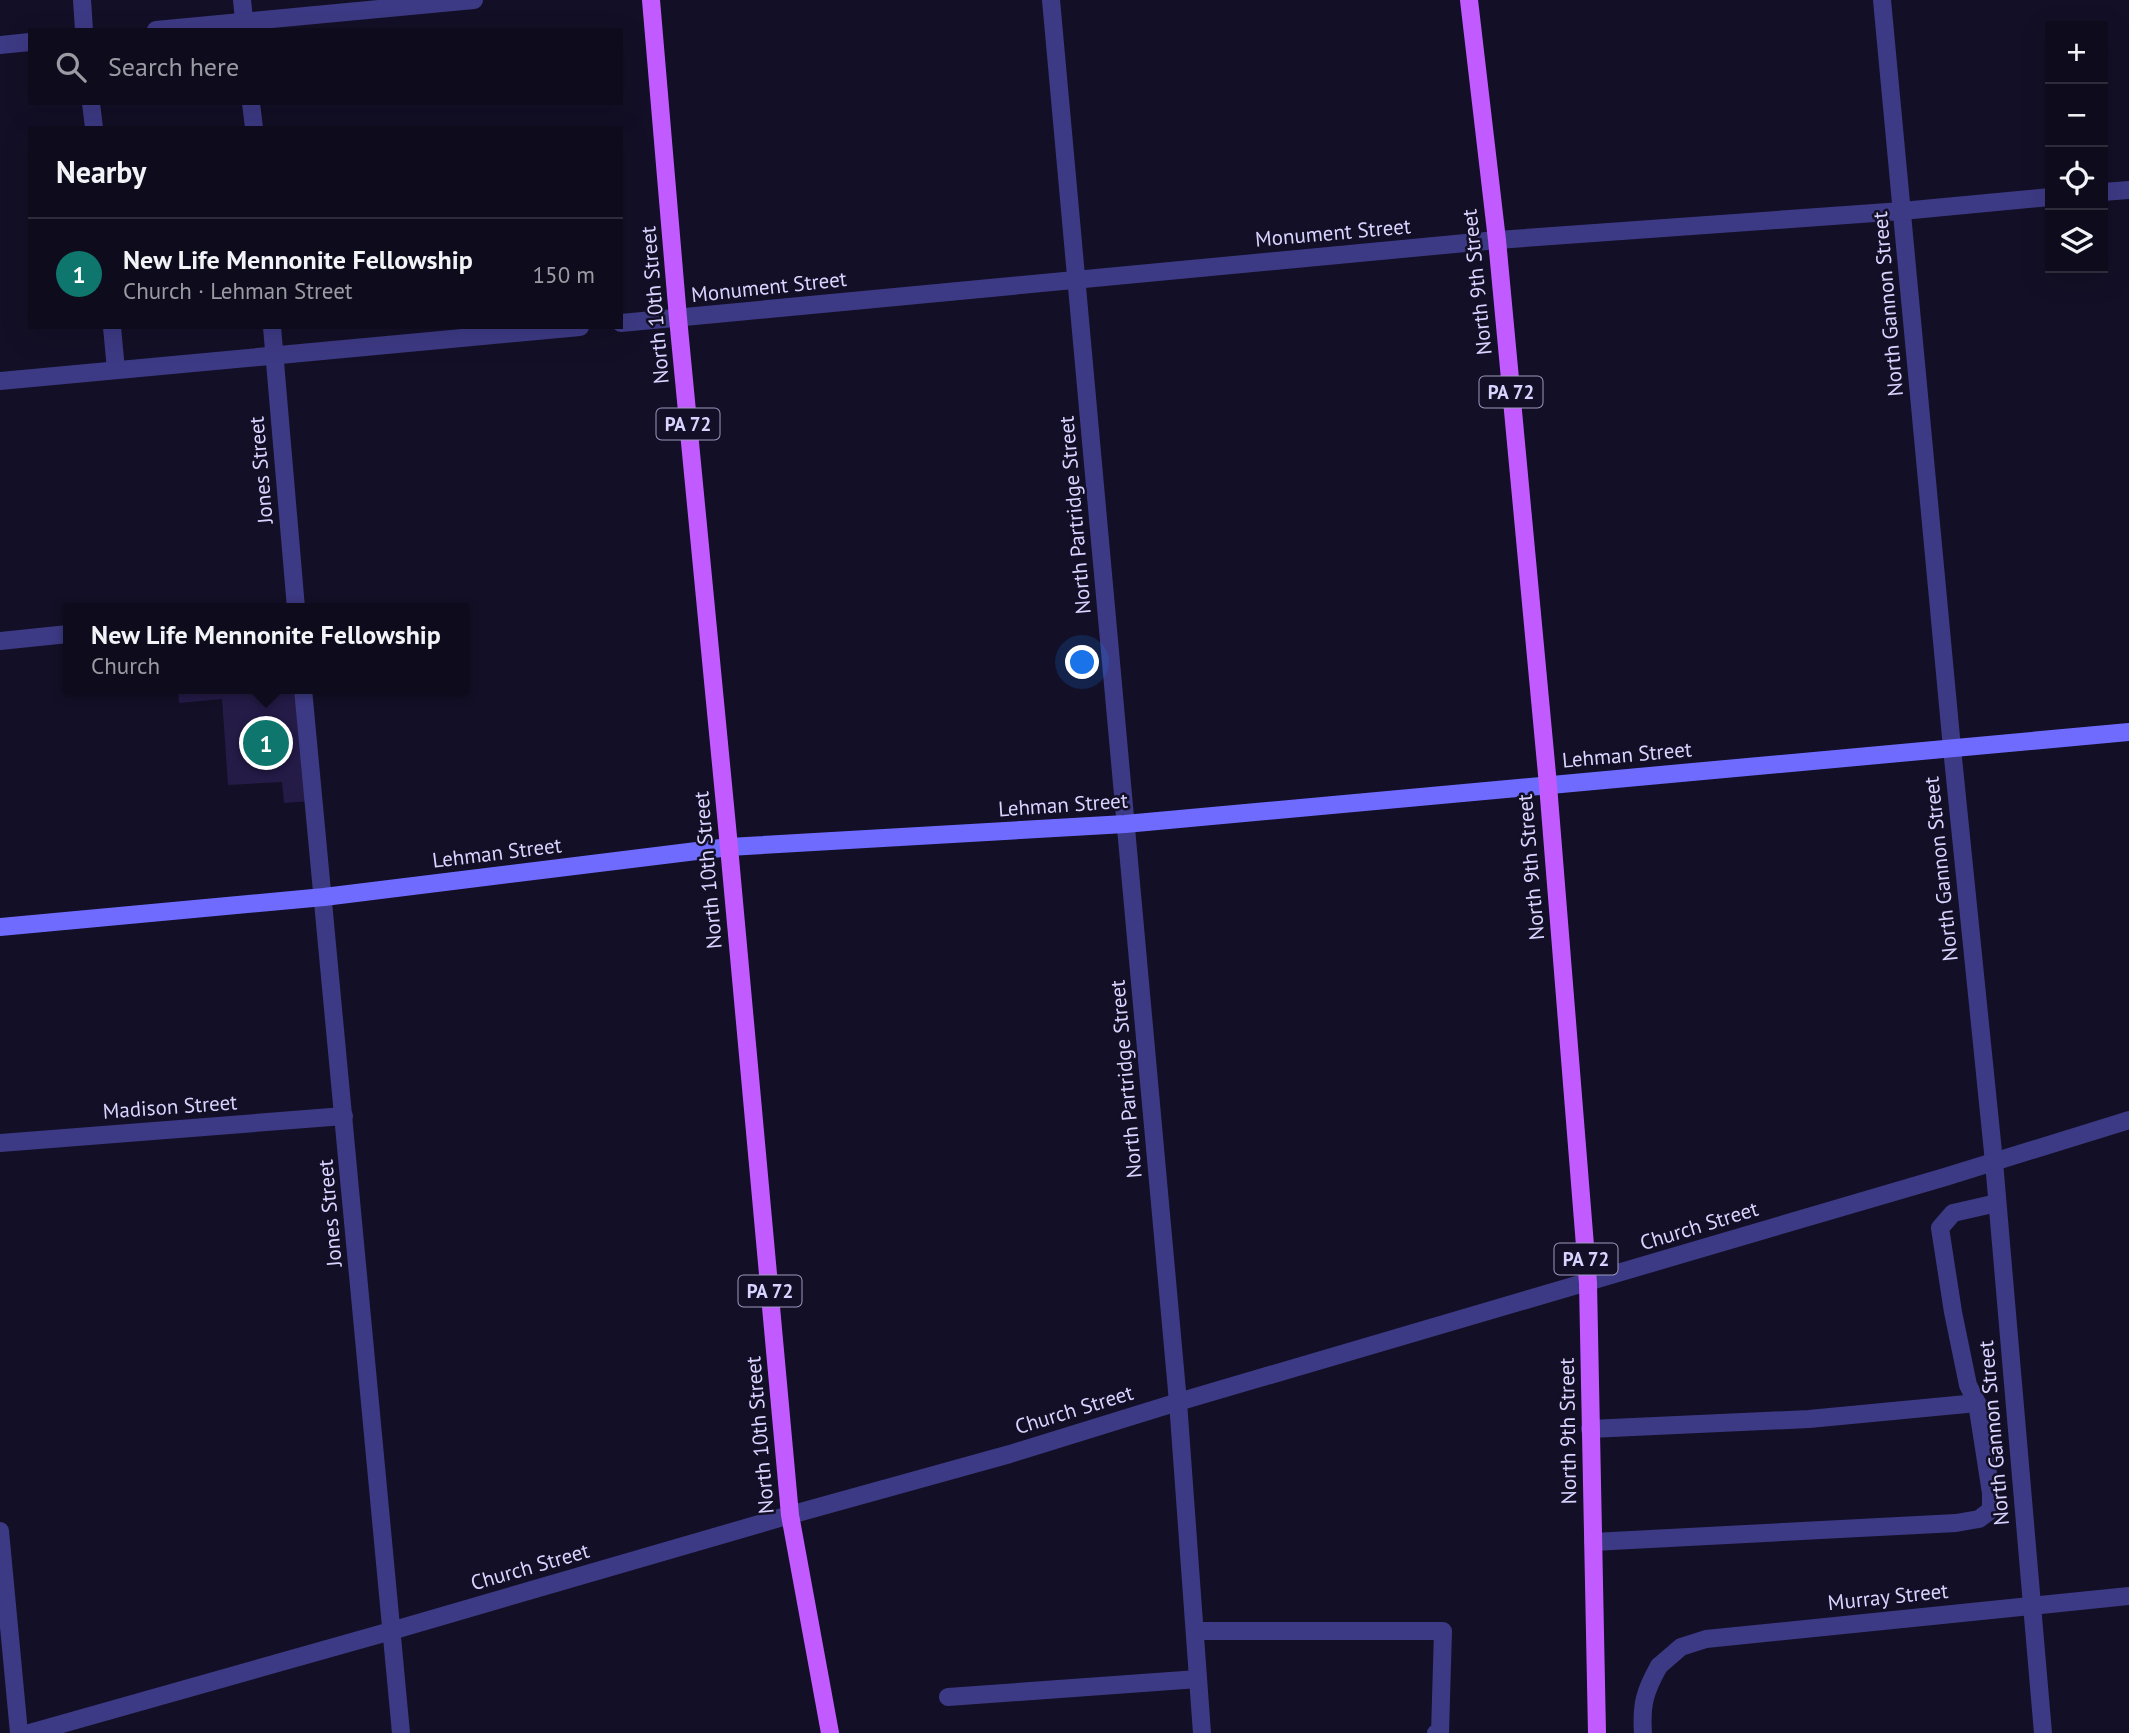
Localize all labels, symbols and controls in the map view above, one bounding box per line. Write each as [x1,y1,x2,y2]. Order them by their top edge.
map controls [2045,21,2108,273]
button: + [2045,21,2108,84]
search box [28,28,623,105]
icon: search [52,48,90,86]
text: Search here [108,50,239,83]
button: − [2045,84,2108,147]
button: locate [2045,147,2108,210]
text: Nearby [56,152,146,191]
street label: North 9th Street [1455,208,1498,356]
street label: North Gannon Street [1866,210,1909,398]
button: layers [2045,210,2108,273]
street label: Monument Street [1254,212,1412,253]
street label: North 10th Street [634,225,675,385]
text: New Life Mennonite Fellowship [123,243,473,276]
text: 1 [72,260,86,289]
text: 150 m [533,260,595,289]
street label: Monument Street [690,265,848,308]
text: Church · Lehman Street [123,276,353,305]
road number: PA 72 [1480,376,1542,408]
road number: PA 72 [656,408,720,440]
street label: Jones Street [242,415,279,526]
street label: North Partridge Street [1052,415,1097,615]
popup [63,603,469,694]
text: New Life Mennonite Fellowship [91,618,441,651]
your location [1065,645,1099,679]
text: Church [91,651,160,680]
pin: 1 [243,717,289,769]
street label: Lehman Street [1561,735,1693,774]
street label: North Gannon Street [1917,775,1964,963]
street label: Lehman Street [997,787,1129,823]
street label: North 10th Street [687,790,728,950]
street label: North 9th Street [1511,793,1550,941]
street label: Lehman Street [431,831,563,874]
street label: North Partridge Street [1103,979,1148,1179]
street label: Madison Street [102,1088,238,1125]
street label: Jones Street [311,1158,348,1269]
street label: Church Street [1637,1195,1761,1256]
road number: PA 72 [1554,1244,1618,1274]
road number: PA 72 [738,1275,802,1306]
street label: North Gannon Street [1972,1339,2015,1527]
street label: North 10th Street [739,1355,780,1515]
street label: North 9th Street [1553,1357,1582,1505]
street label: Church Street [1012,1379,1136,1440]
street label: Church Street [467,1537,592,1596]
street label: Murray Street [1826,1577,1949,1616]

